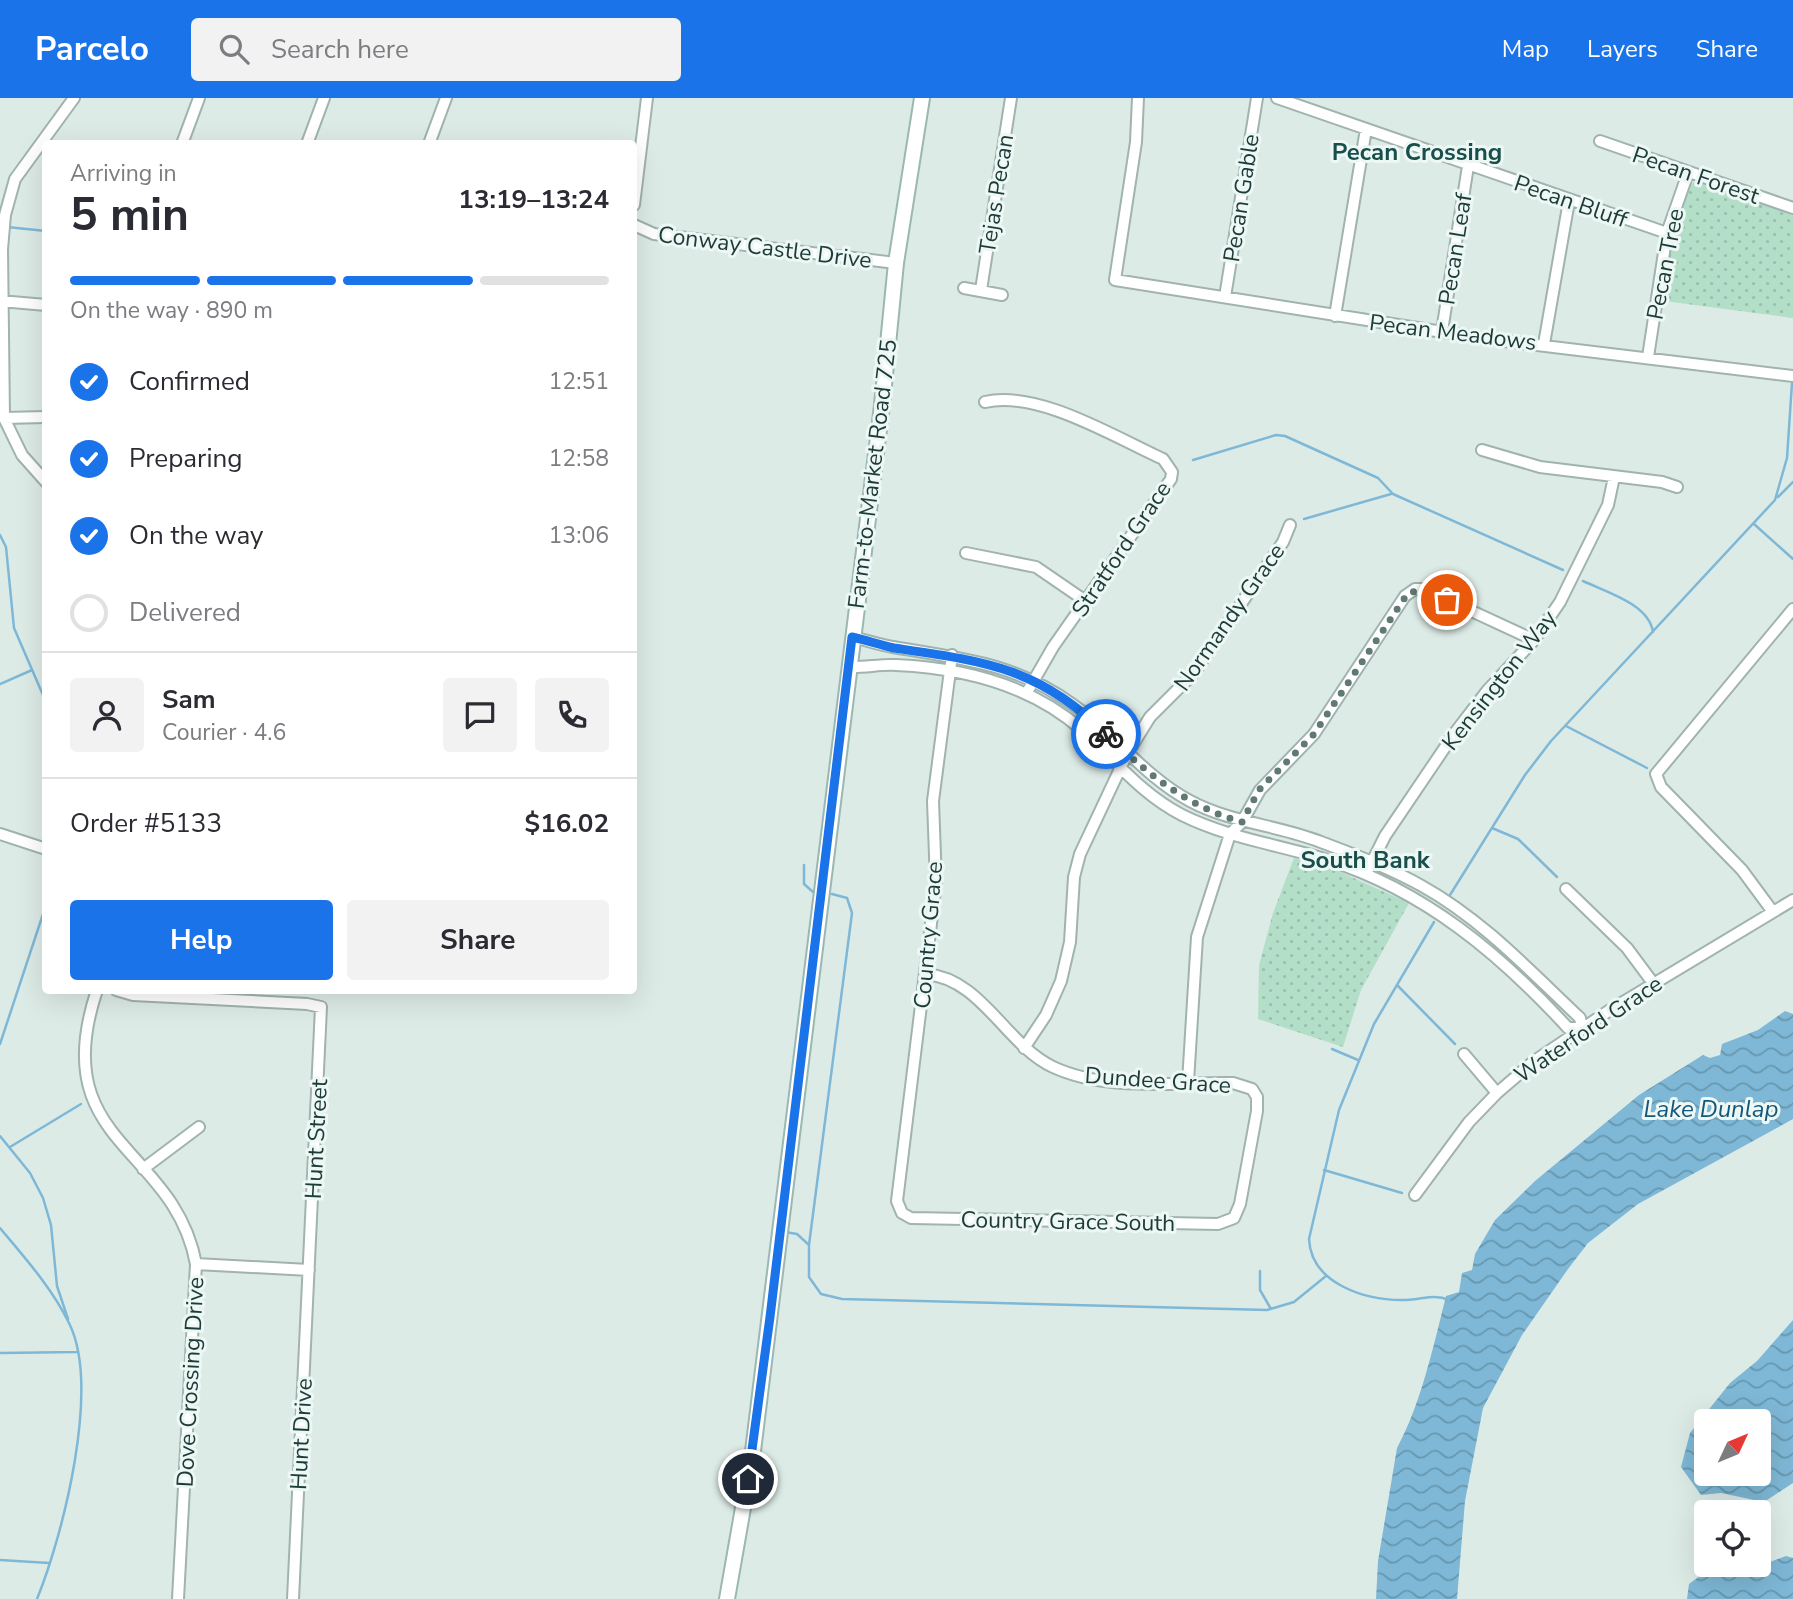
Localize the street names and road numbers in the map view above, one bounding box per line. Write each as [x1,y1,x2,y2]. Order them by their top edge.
street label: Tejas Pecan [972,132,1021,256]
street label: Pecan Gable [1216,132,1267,264]
street label: Pecan Forest [1628,139,1764,212]
street label: Pecan Bluff [1510,168,1632,235]
street label: Pecan Leaf [1431,191,1480,307]
street label: Pecan Tree [1640,206,1691,322]
street label: Conway Castle Drive [656,219,874,276]
street label: Pecan Meadows [1368,307,1538,358]
street label: Farm-to-Market Road 725 [841,338,904,611]
street label: Stratford Grace [1064,475,1178,623]
street label: Normandy Grace [1167,537,1292,697]
street label: Kensington Way [1435,604,1564,757]
street label: Country Grace [907,860,950,1010]
street label: Waterford Grace [1508,968,1668,1090]
street label: Dundee Grace [1084,1060,1232,1101]
street label: Hunt Street [298,1077,335,1200]
street label: Country Grace South [960,1204,1176,1239]
street label: Dove Crossing Drive [170,1276,211,1488]
street label: Hunt Drive [283,1377,320,1491]

